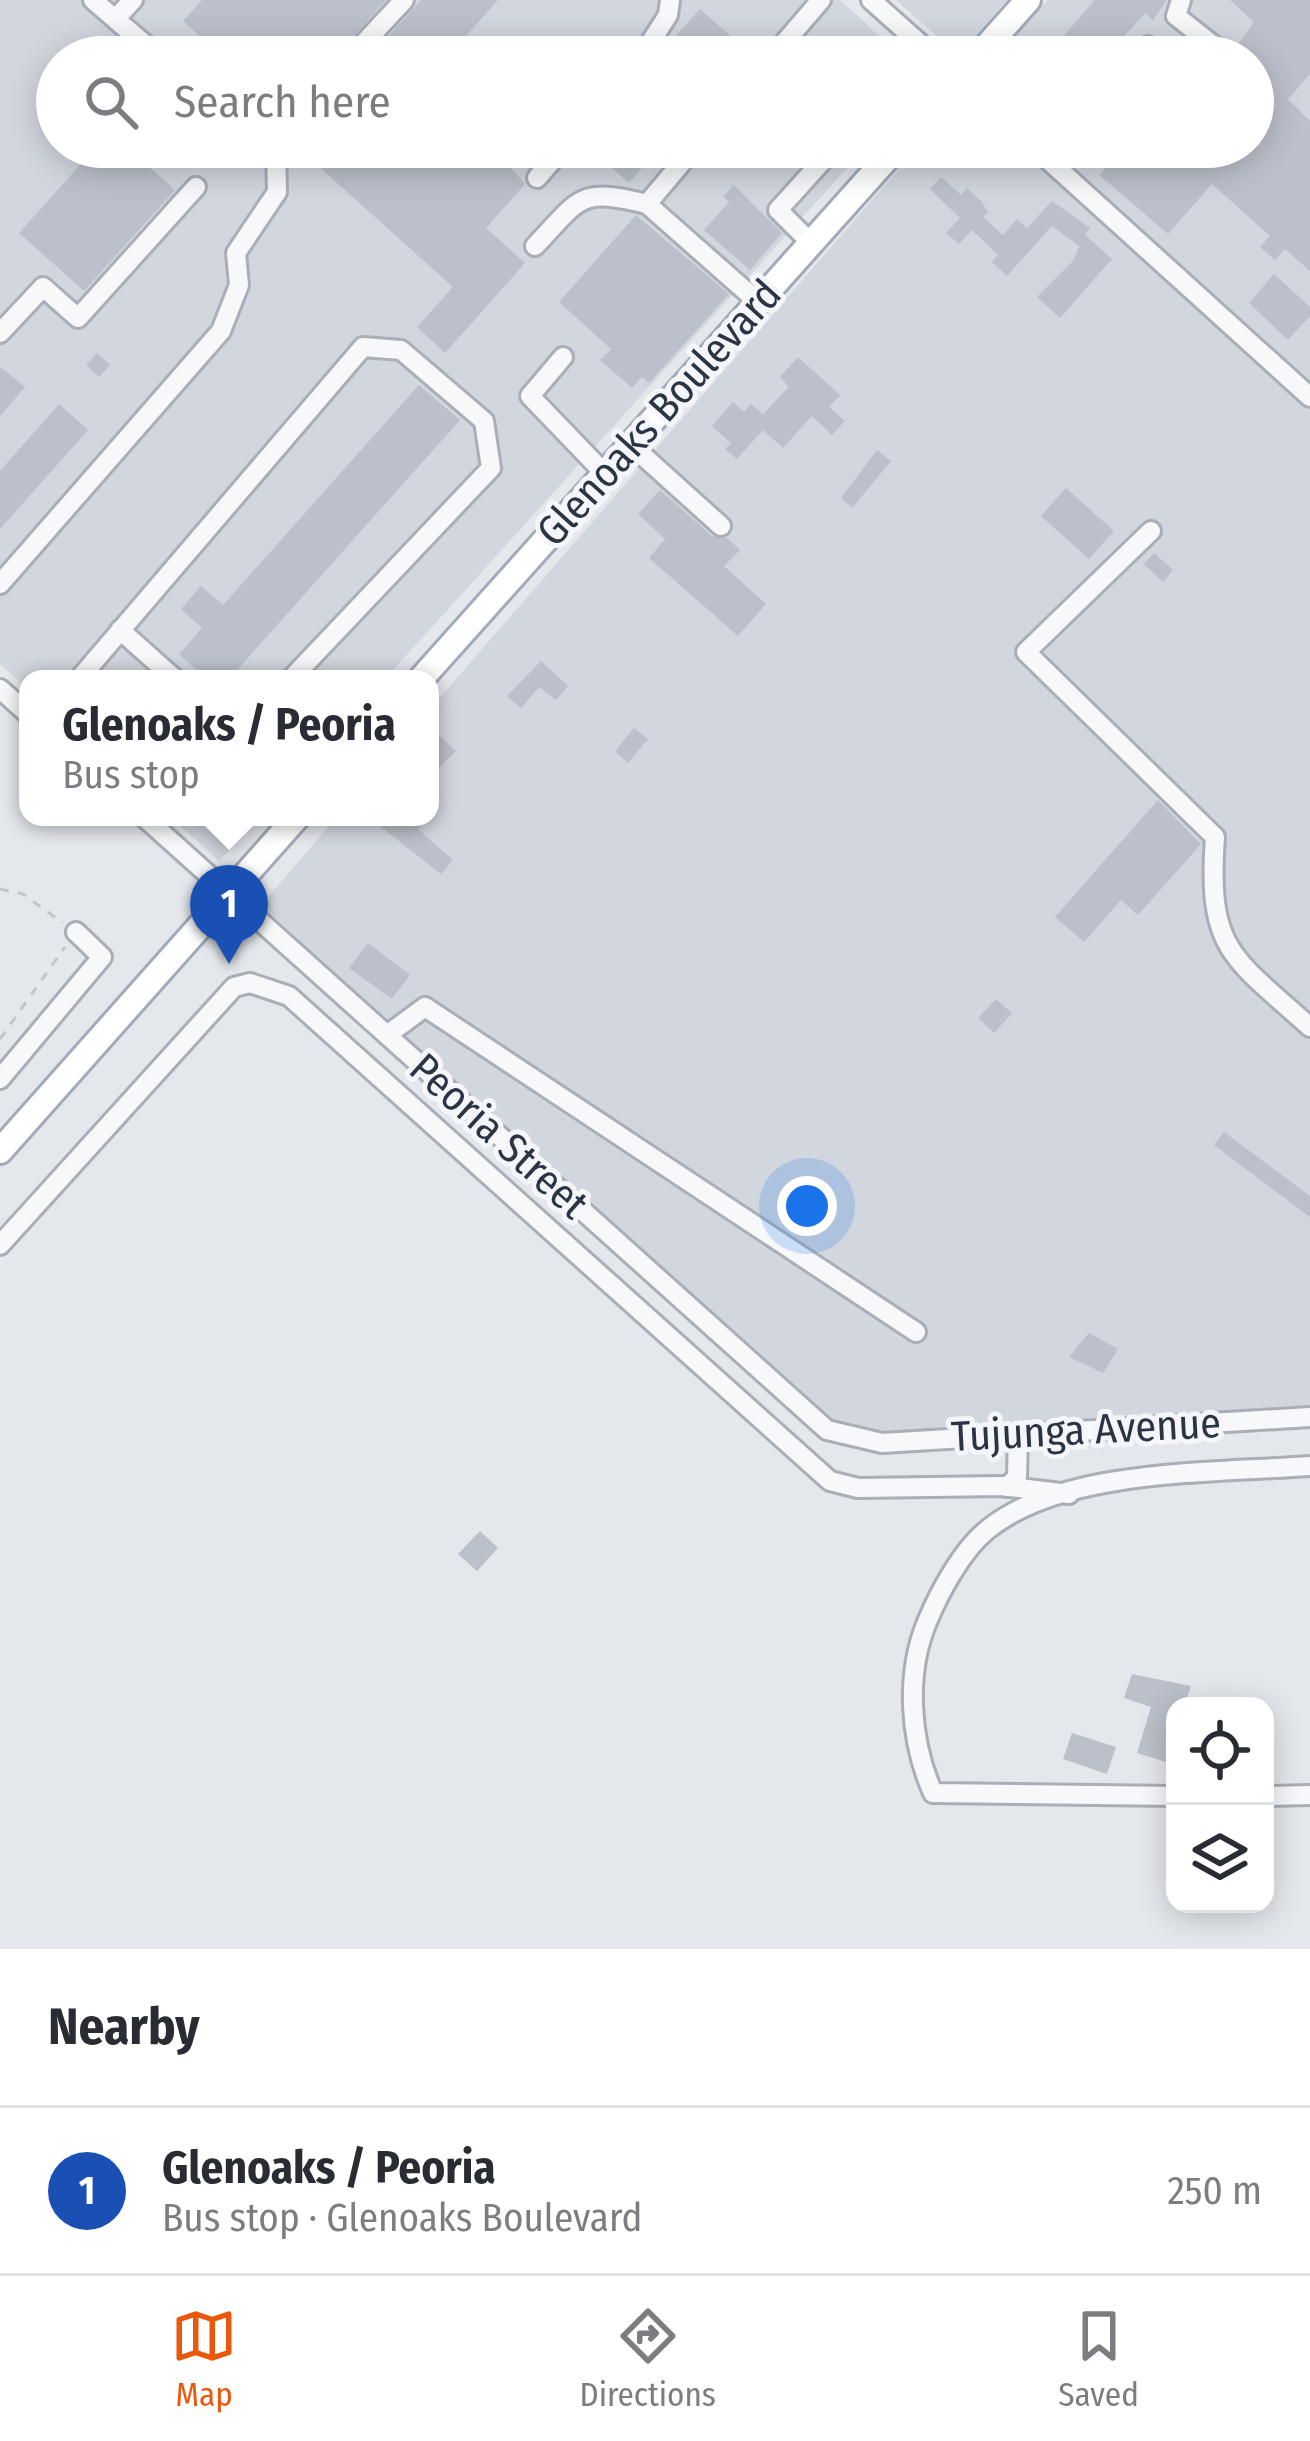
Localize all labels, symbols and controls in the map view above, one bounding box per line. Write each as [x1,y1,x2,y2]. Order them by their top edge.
search box [36,36,1274,168]
icon: search [78,69,144,135]
text: Search here [174,75,391,129]
street label: Glenoaks Boulevard [527,270,791,556]
popup [19,670,439,826]
text: Glenoaks / Peoria [62,698,396,752]
text: Bus stop [62,752,200,798]
pin: 1 [190,865,268,964]
street label: Peoria Street [400,1043,599,1229]
your location [777,1176,837,1236]
street label: Tujunga Avenue [950,1398,1222,1462]
map controls [1166,1697,1274,1913]
button: locate [1166,1697,1274,1805]
button: layers [1166,1805,1274,1913]
text: Nearby [48,1996,200,2058]
text: Glenoaks / Peoria [162,2141,496,2195]
text: 1 [79,2168,95,2214]
text: 250 m [1167,2168,1262,2214]
text: Bus stop · Glenoaks Boulevard [162,2195,642,2241]
tab: Map [171,2303,237,2415]
tab: Directions [579,2303,716,2415]
tab: Saved [1058,2303,1139,2415]

